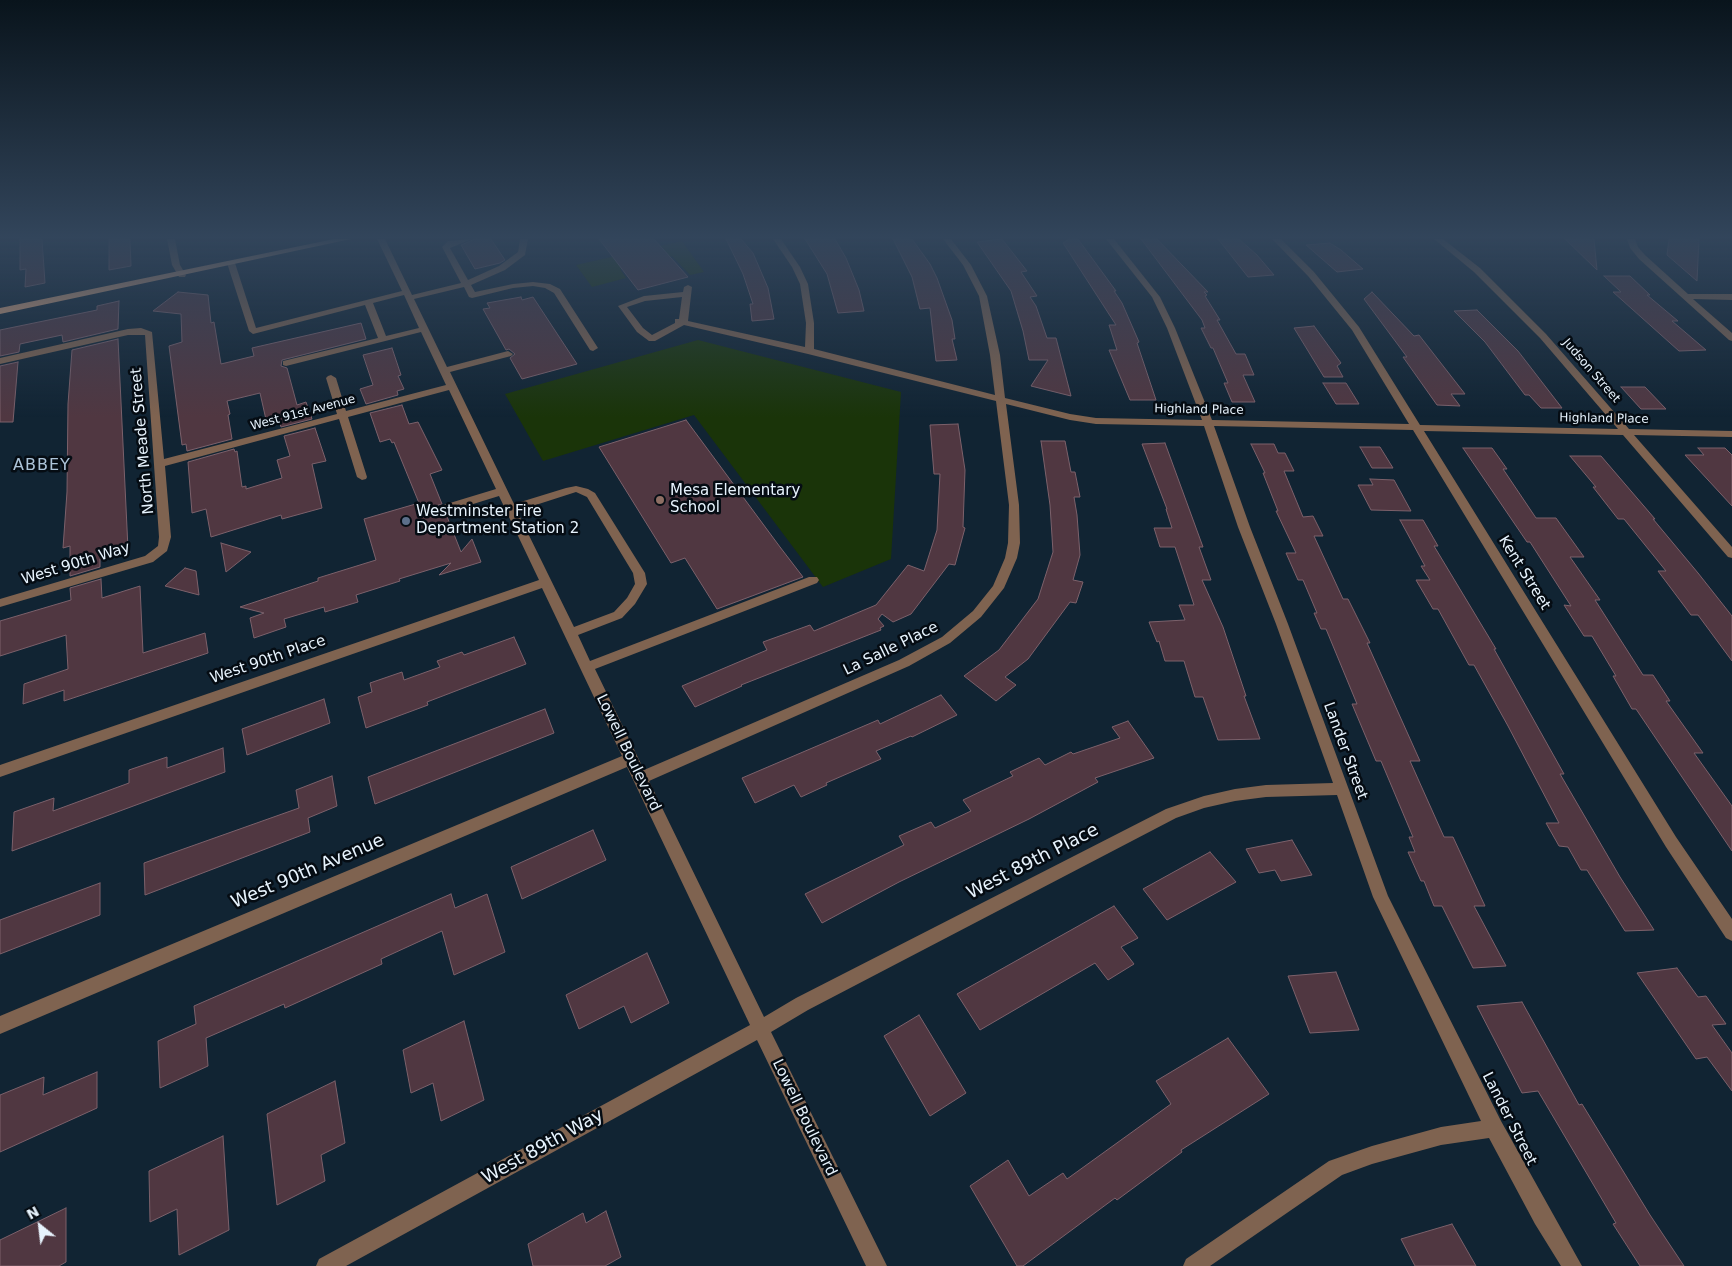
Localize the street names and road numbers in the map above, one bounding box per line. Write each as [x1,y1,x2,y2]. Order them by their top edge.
street label: Judson Street [1559,336,1623,406]
street label: North Meade Street [128,367,158,515]
street label: West 91st Avenue [249,392,357,434]
street label: Highland Place [1154,402,1244,418]
street label: Highland Place [1559,411,1649,427]
street label: Kent Street [1494,533,1554,613]
street label: West 90th Way [19,539,133,589]
street label: La Salle Place [841,618,941,680]
street label: West 90th Place [208,632,328,688]
street label: Lowell Boulevard [592,692,664,814]
street label: Lander Street [1319,700,1371,802]
street label: West 89th Place [964,819,1102,905]
street label: West 90th Avenue [228,830,388,914]
street label: Lowell Boulevard [768,1057,840,1179]
street label: Lander Street [1478,1069,1540,1169]
street label: West 89th Way [479,1105,607,1189]

